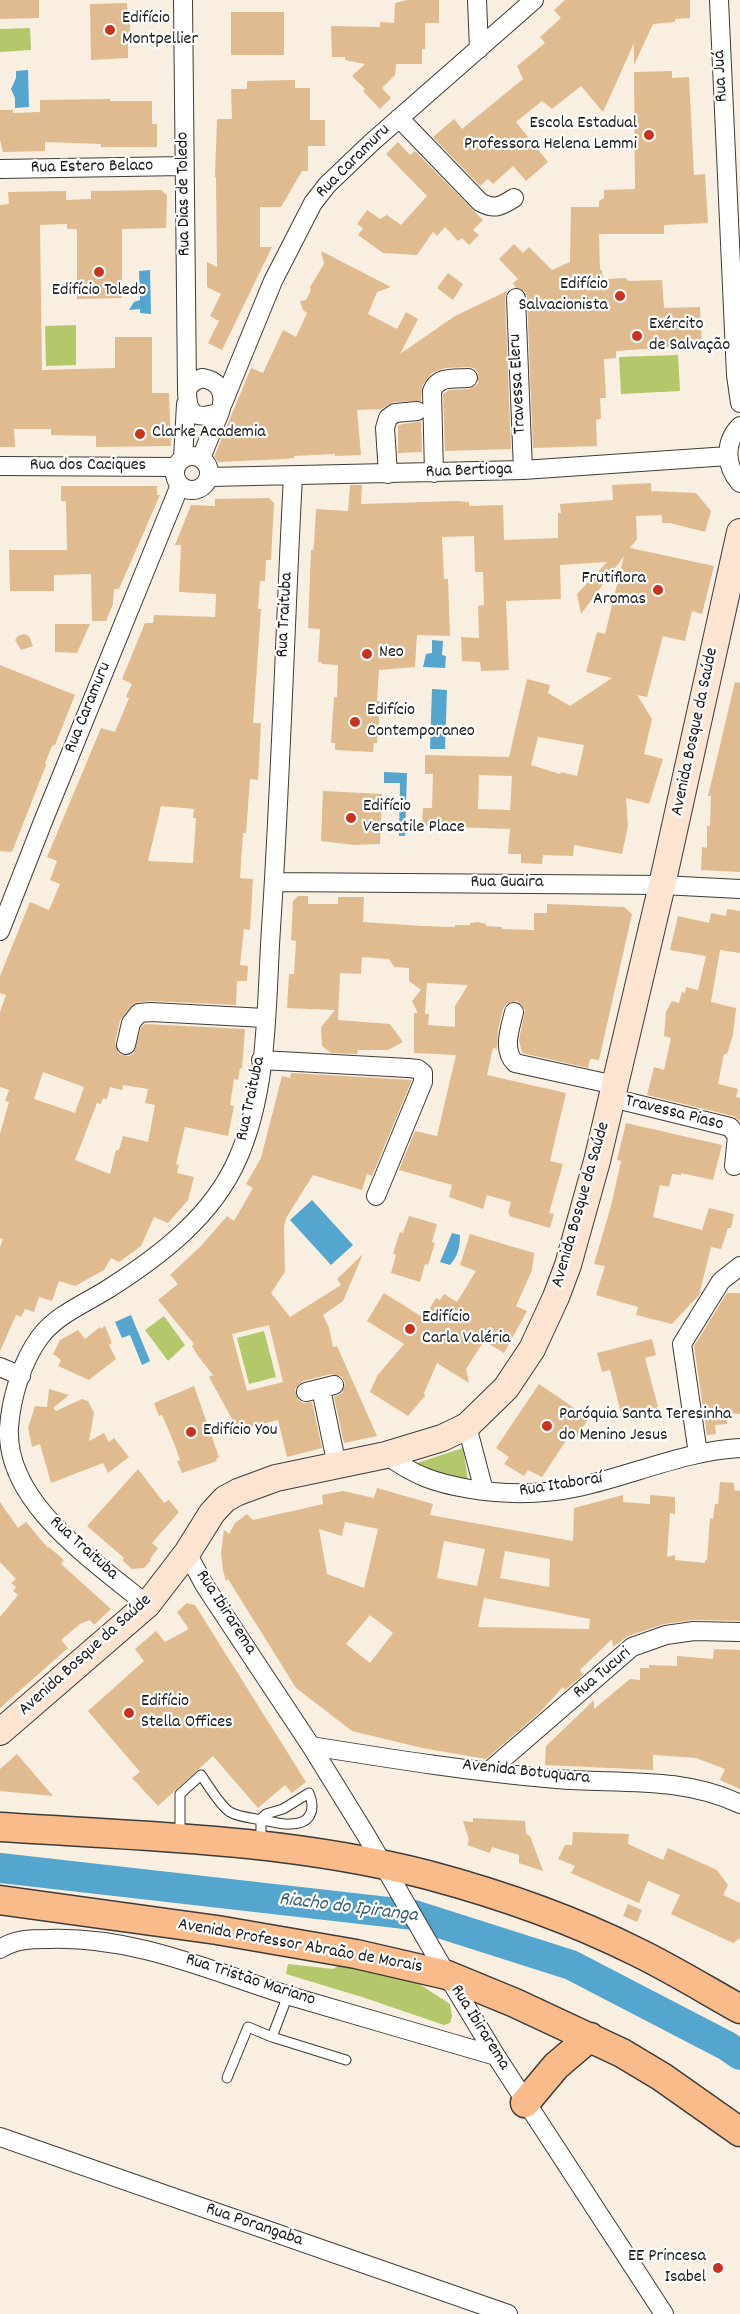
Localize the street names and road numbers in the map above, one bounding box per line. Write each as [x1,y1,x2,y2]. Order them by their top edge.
street label: Rua Juá [710,49,734,103]
street label: Rua Caramuru [312,120,396,204]
street label: Rua Dias de Toledo [173,132,197,256]
street label: Rua Estero Belaco [31,156,153,180]
street label: Travessa Eleru [506,333,532,435]
street label: Rua dos Caciques [30,456,146,478]
street label: Rua Bertioga [425,460,513,484]
street label: Rua Traituba [273,572,299,658]
street label: Avenida Bosque da Saúde [668,646,724,818]
street label: Rua Caramuru [61,659,117,757]
street label: Rua Guaira [471,873,543,895]
street label: Rua Traituba [233,1055,271,1143]
street label: Travessa Piaso [622,1091,726,1137]
street label: Avenida Bosque da Saúde [548,1120,616,1290]
street label: Rua Itaboraí [518,1469,604,1503]
street label: Rua Traituba [44,1512,122,1586]
street label: Rua Ibirarema [190,1567,260,1659]
street label: Avenida Bosque da Saúde [15,1591,157,1721]
street label: Rua Tucuri [570,1644,636,1704]
street label: Avenida Botuquara [461,1756,591,1790]
street label: Avenida Professor Abraão de Morais [176,1915,424,1979]
street label: Rua Tristão Mariano [182,1950,318,2012]
street label: Rua Ibirarema [444,1981,514,2075]
street label: Rua Porangaba [203,2199,305,2253]

